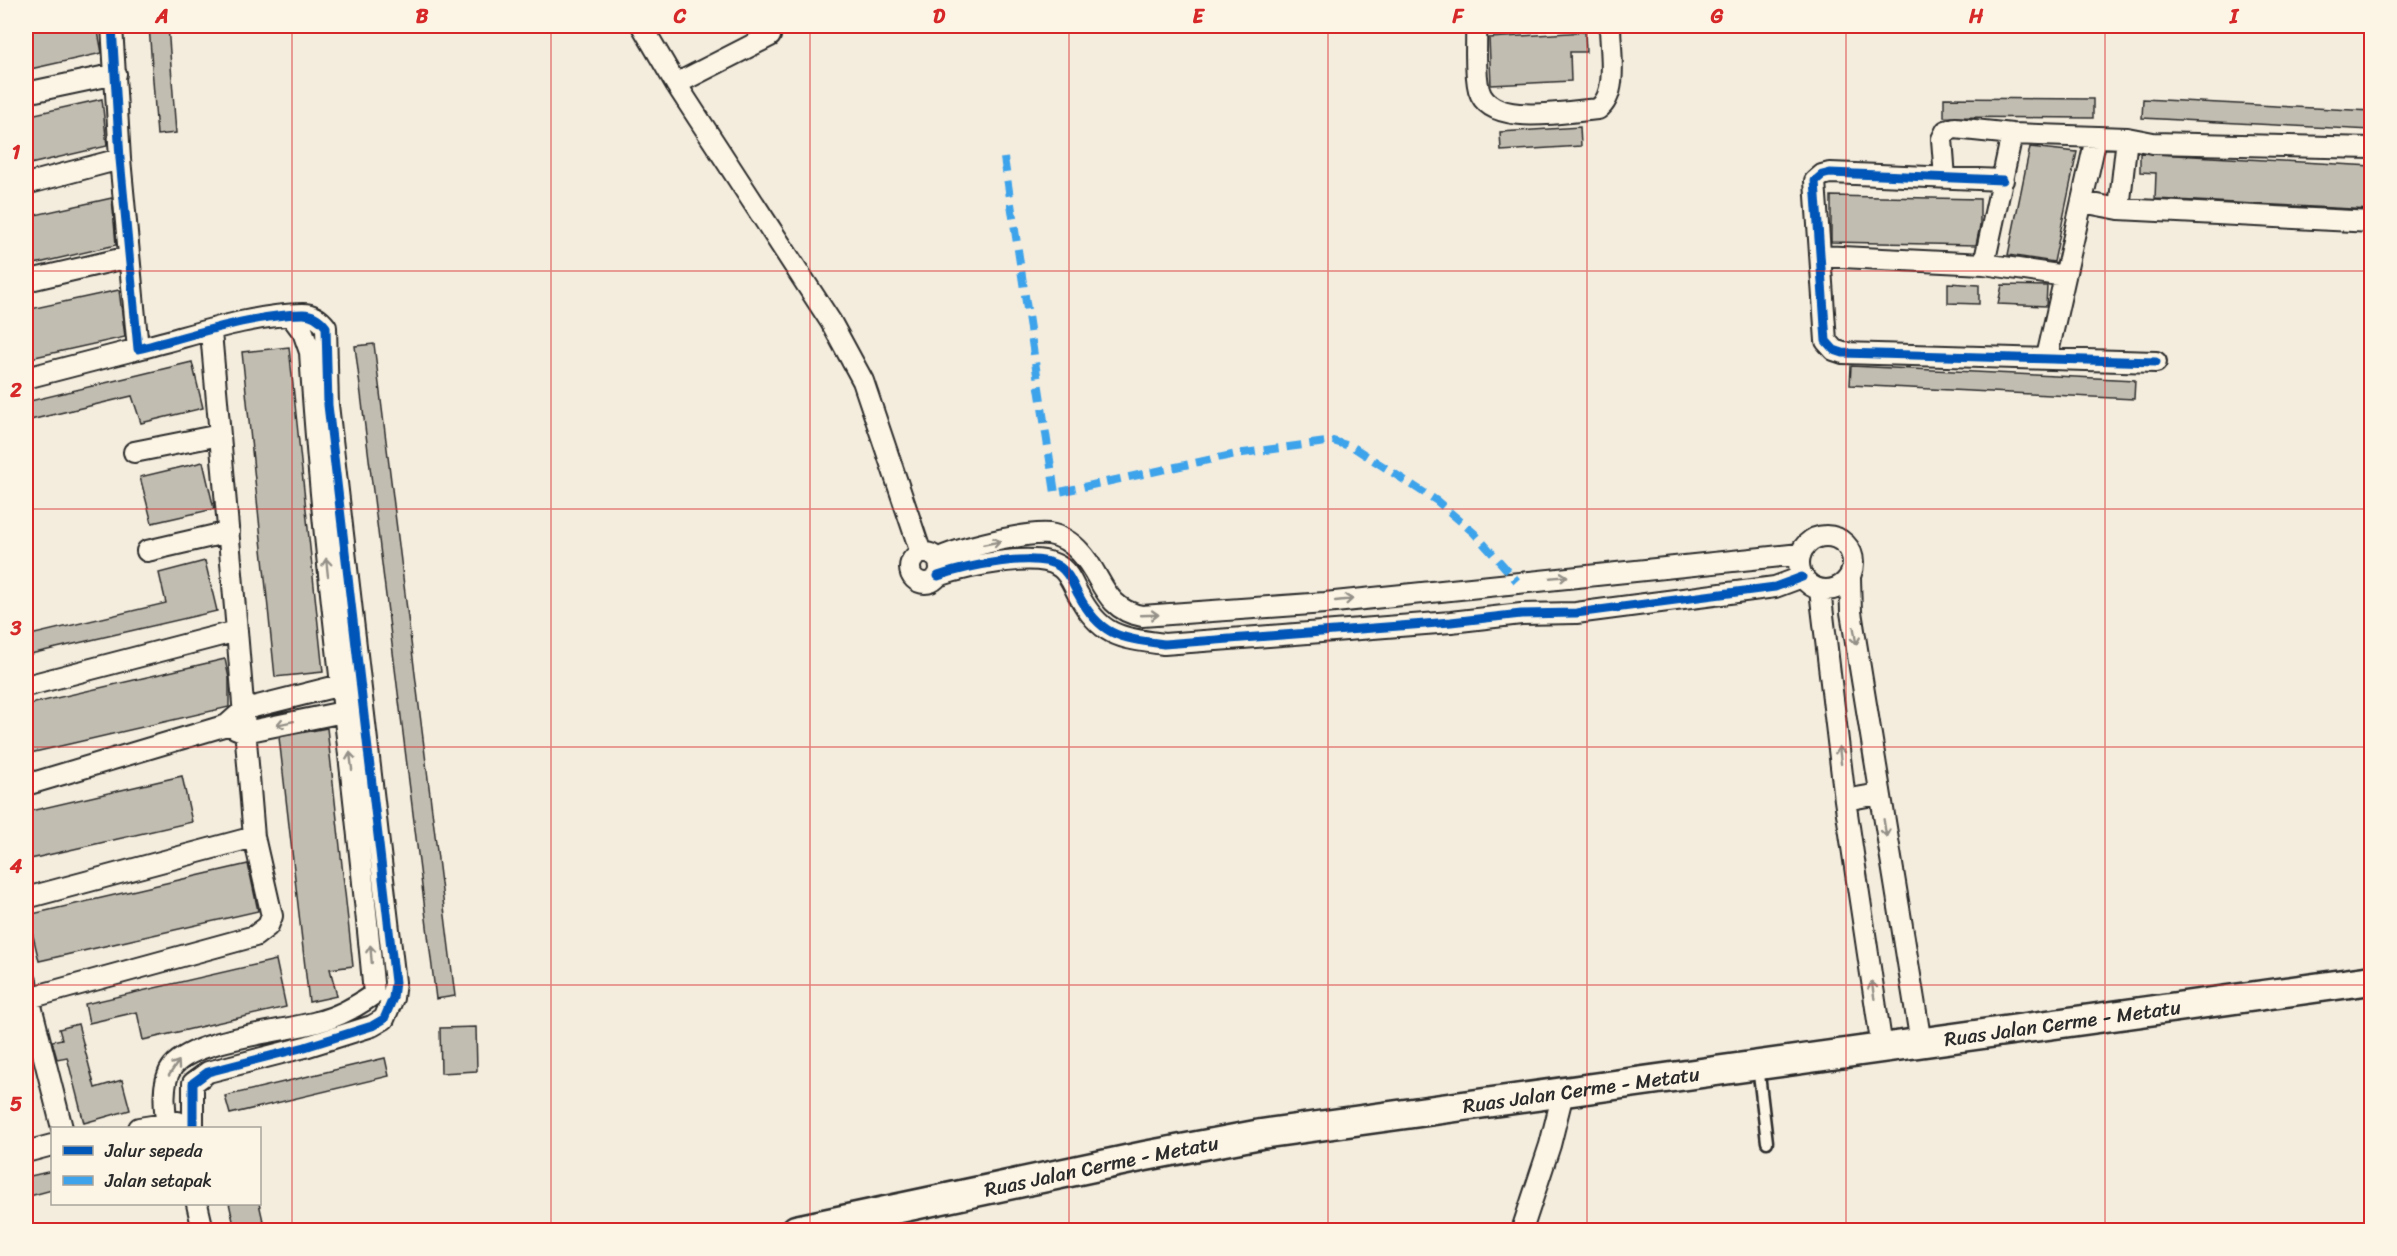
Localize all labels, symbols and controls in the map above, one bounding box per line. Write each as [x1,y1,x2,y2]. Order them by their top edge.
text: A [154,0,169,34]
text: B [416,0,429,34]
text: C [673,0,687,34]
text: D [933,0,946,34]
text: E [1192,0,1205,34]
text: F [1452,0,1465,34]
text: G [1710,0,1724,34]
text: H [1968,0,1984,34]
text: I [2229,0,2240,34]
text: 1 [12,135,21,170]
text: 2 [9,373,22,408]
one-way arrow [982,537,1002,548]
one-way arrow [321,558,332,577]
one-way arrow [1548,571,1568,582]
one-way arrow [1334,595,1353,606]
one-way arrow [1139,610,1159,621]
text: 3 [10,611,22,646]
one-way arrow [1850,625,1861,645]
one-way arrow [276,718,296,729]
one-way arrow [1834,746,1845,766]
one-way arrow [345,751,356,771]
one-way arrow [1880,818,1891,838]
text: 4 [9,849,23,884]
one-way arrow [365,945,376,965]
one-way arrow [1868,980,1879,1000]
street label: Ruas Jalan Cerme - Metatu [1942,990,2183,1057]
street label: Ruas Jalan Cerme - Metatu [1461,1056,1702,1124]
one-way arrow [168,1060,181,1077]
text: 5 [10,1087,22,1122]
street label: Ruas Jalan Cerme - Metatu [981,1125,1222,1208]
legend [51,1127,261,1205]
text: Jalur sepeda [104,1135,204,1167]
text: Jalan setapak [104,1165,212,1197]

